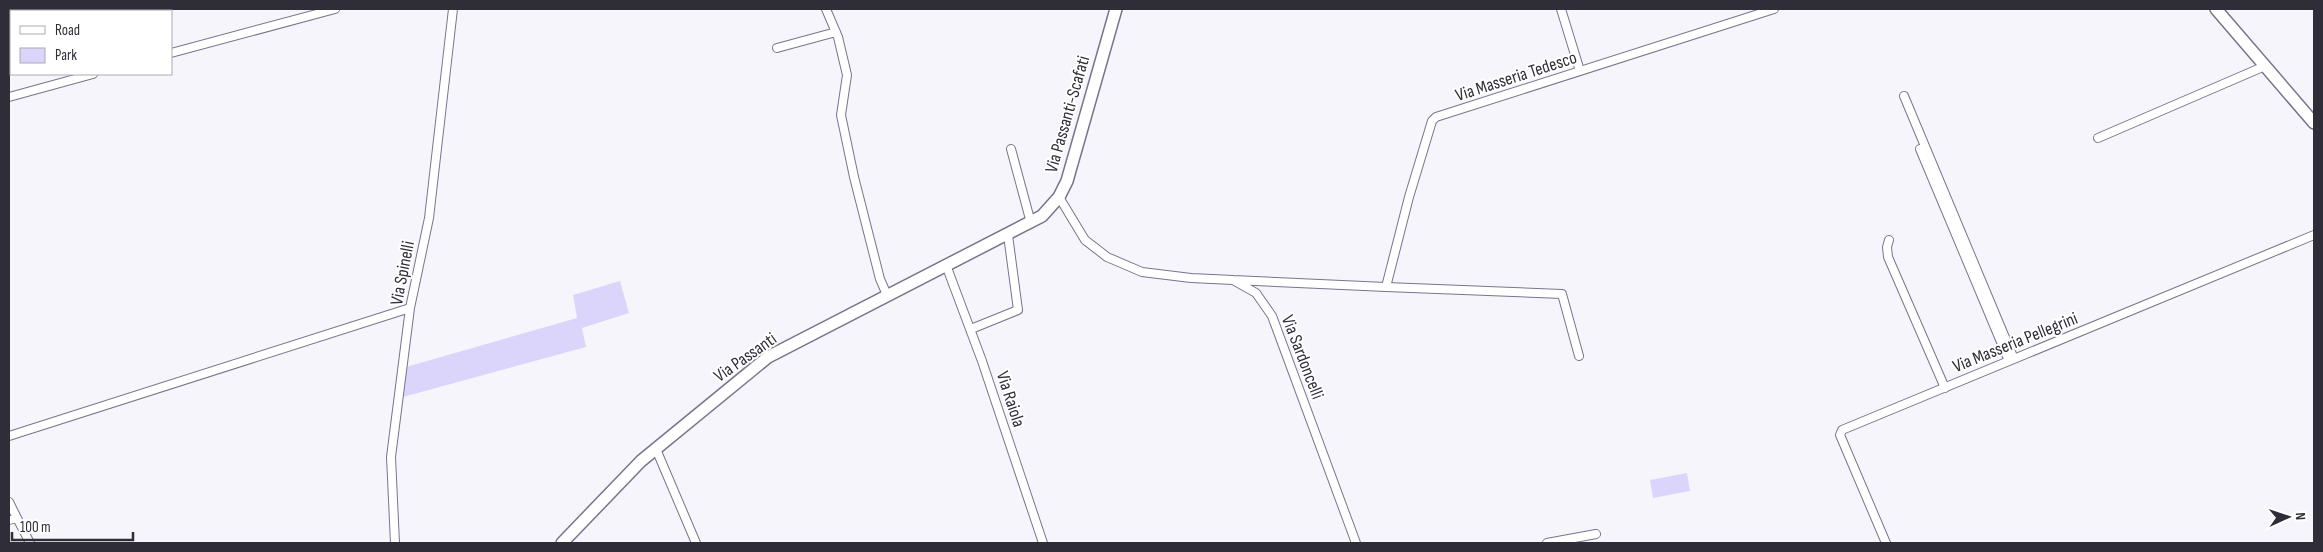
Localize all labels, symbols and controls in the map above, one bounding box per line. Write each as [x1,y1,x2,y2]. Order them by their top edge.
legend [10,10,172,75]
text: Road [55,21,80,40]
text: Park [55,46,77,65]
street label: Via Masseria Tedesco [1453,47,1579,106]
street label: Via Passanti-Scafati [1041,53,1094,175]
street label: Via Spinelli [386,239,419,307]
street label: Via Masseria Pellegrini [1950,308,2081,377]
street label: Via Sardoncelli [1277,312,1328,402]
street label: Via Passanti [710,328,781,387]
street label: Via Raiola [992,369,1029,430]
north arrow [2263,492,2313,542]
scale bar [12,510,134,542]
text: N [2292,512,2309,521]
text: 100 m [20,518,51,537]

